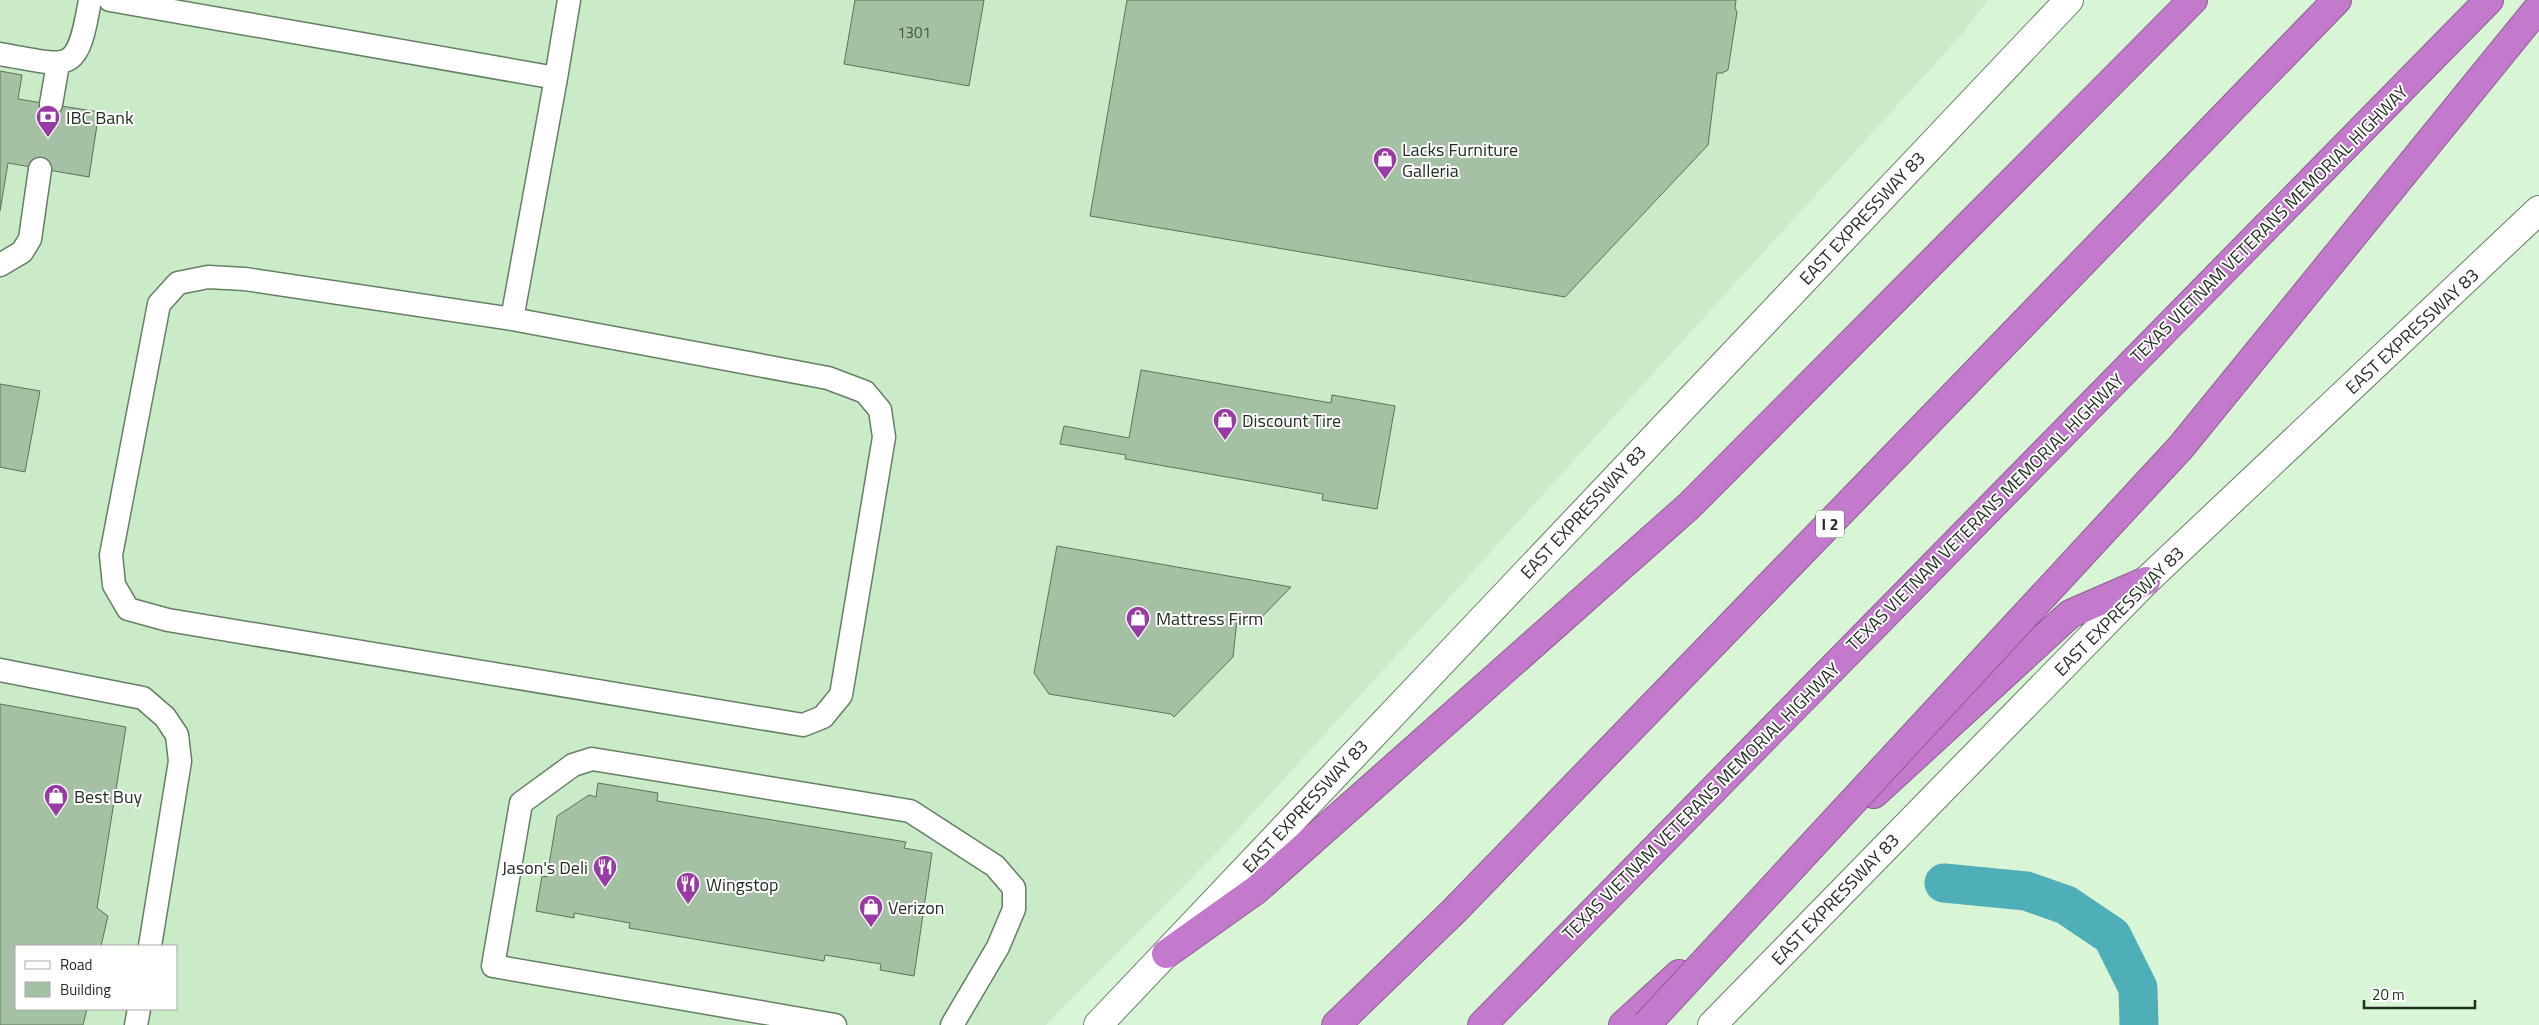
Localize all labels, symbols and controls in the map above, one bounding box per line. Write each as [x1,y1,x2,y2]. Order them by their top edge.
house number: 1301 [897,21,931,44]
street label: TEXAS VIETNAM VETERANS MEMORIAL HIGHWAY [2124,79,2414,369]
bank icon: IBC Bank [35,104,61,138]
place label: IBC Bank [66,104,134,131]
place label: Lacks Furniture Galleria [1402,136,1518,184]
street label: EAST EXPRESSWAY 83 [1793,145,1931,291]
shop icon: Lacks Furniture Galleria [1372,146,1398,180]
street label: EAST EXPRESSWAY 83 [2339,262,2485,400]
street label: TEXAS VIETNAM VETERANS MEMORIAL HIGHWAY [1840,367,2130,657]
shop icon: Discount Tire [1212,407,1238,441]
place label: Discount Tire [1242,407,1341,434]
street label: EAST EXPRESSWAY 83 [1514,439,1652,585]
road number: I 2 [1816,510,1844,538]
street label: EAST EXPRESSWAY 83 [2048,540,2190,682]
shop icon: Mattress Firm [1125,605,1151,639]
place label: Mattress Firm [1156,605,1263,632]
street label: TEXAS VIETNAM VETERANS MEMORIAL HIGHWAY [1556,656,1846,946]
street label: EAST EXPRESSWAY 83 [1236,733,1374,879]
shop icon: Best Buy [43,783,69,817]
place label: Best Buy [74,783,142,810]
street label: EAST EXPRESSWAY 83 [1765,827,1905,971]
place label: Jason's Deli [502,854,588,881]
restaurant icon: Jason's Deli [592,854,618,888]
restaurant icon: Wingstop [675,871,701,905]
place label: Wingstop [706,871,779,898]
shop icon: Verizon [858,894,884,928]
place label: Verizon [888,894,944,921]
legend [15,945,178,1010]
text: Road [60,953,92,976]
text: Building [60,978,111,1001]
scale bar [2364,978,2475,1010]
text: 20 m [2372,983,2405,1006]

